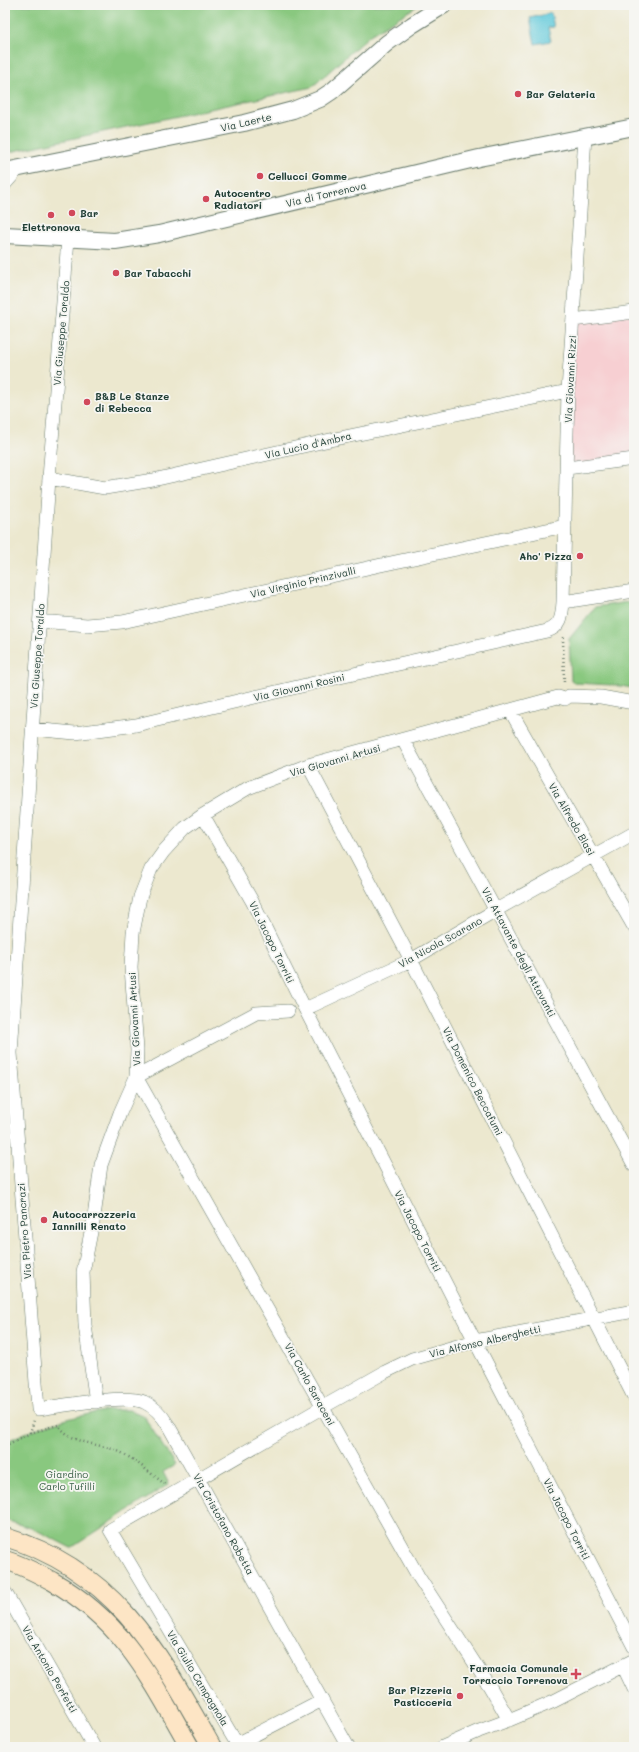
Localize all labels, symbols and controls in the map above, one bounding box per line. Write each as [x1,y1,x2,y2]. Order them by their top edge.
place label: Bar Gelateria [526,87,595,101]
marker: Bar Gelateria [513,89,523,99]
street label: Via Laerte [219,109,273,135]
place label: Cellucci Gomme [268,169,347,183]
marker: Cellucci Gomme [255,171,265,181]
street label: Via di Torrenova [284,178,368,210]
place label: Autocentro Radiatori [214,186,271,212]
marker: Autocentro Radiatori [201,194,211,204]
place label: Bar [80,206,98,220]
marker: Bar [67,208,77,218]
marker: Elettronova [46,210,56,220]
place label: Elettronova [22,220,80,234]
place label: Bar Tabacchi [124,266,191,280]
marker: Bar Tabacchi [111,268,121,278]
street label: Via Giuseppe Toraldo [49,280,73,386]
street label: Via Giovanni Rizzi [561,335,579,423]
place label: B&B Le Stanze di Rebecca [95,389,169,415]
marker: B&B Le Stanze di Rebecca [82,397,92,407]
street label: Via Lucio d'Ambra [263,428,353,462]
place label: Aho' Pizza [519,549,572,563]
marker: Aho' Pizza [575,551,585,561]
street label: Via Virginio Prinzivalli [249,563,357,601]
street label: Via Giuseppe Toraldo [26,603,48,709]
street label: Via Giovanni Rosini [252,670,346,704]
street label: Via Giovanni Artusi [288,740,382,780]
street label: Via Alfredo Blasi [545,780,599,858]
street label: Via Attavante degli Attavanti [479,885,559,1019]
street label: Via Jacopo Torriti [246,899,298,985]
street label: Via Nicola Scarano [396,913,484,971]
street label: Via Giovanni Artusi [125,972,143,1066]
street label: Via Domenico Beccafumi [439,1024,507,1138]
street label: Via Pietro Pancrazi [14,1182,34,1280]
street label: Via Jacopo Torriti [391,1188,445,1274]
place label: Autocarrozzeria Iannilli Renato [52,1207,136,1233]
marker: Autocarrozzeria Iannilli Renato [39,1215,49,1225]
street label: Via Alfonso Alberghetti [428,1321,542,1361]
street label: Via Carlo Saraceni [281,1340,339,1428]
park label: Giardino Carlo Tufilli [39,1467,95,1493]
street label: Via Cristofano Robetta [190,1471,258,1577]
street label: Via Jacopo Torriti [540,1476,594,1562]
street label: Via Antonio Perfetti [19,1623,81,1715]
street label: Via Giulio Campagnola [164,1628,232,1728]
place label: Farmacia Comunale Torraccio Torrenova [463,1661,568,1687]
marker: Farmacia Comunale Torraccio Torrenova [571,1669,581,1679]
place label: Bar Pizzeria Pasticceria [388,1683,452,1709]
marker: Bar Pizzeria Pasticceria [455,1691,465,1701]

